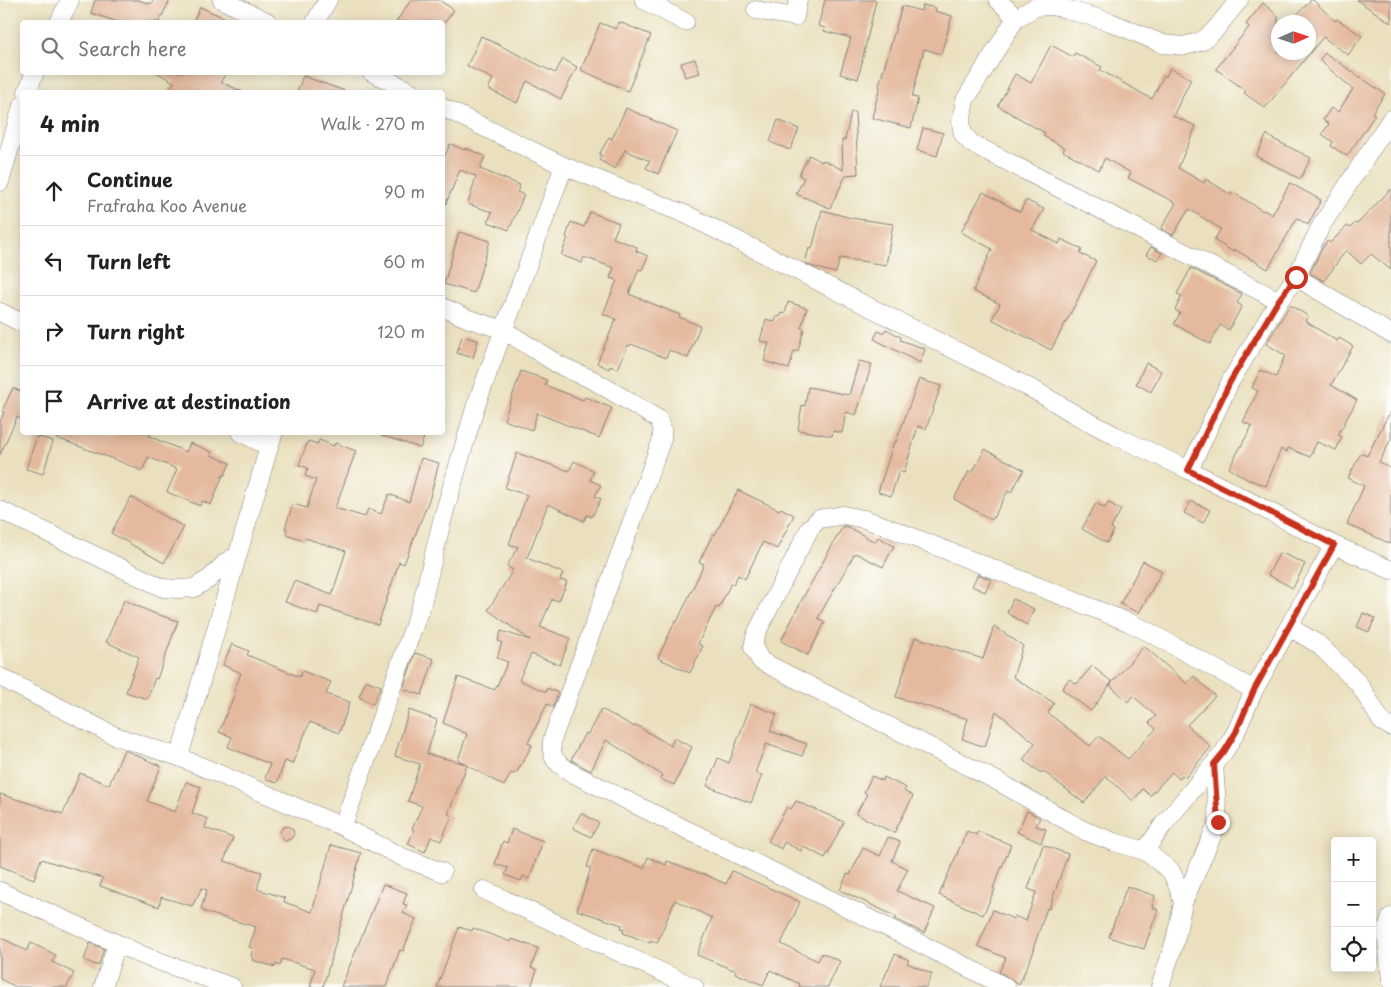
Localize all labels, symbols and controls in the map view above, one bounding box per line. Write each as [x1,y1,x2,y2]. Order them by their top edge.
north arrow [1271,15,1316,60]
search box [20,20,445,75]
icon: search [38,34,66,62]
text: Search here [78,34,187,62]
text: 4 min [40,107,100,139]
text: Walk · 270 m [321,111,425,135]
text: Continue [87,165,173,193]
icon: ahead [40,177,68,205]
text: 90 m [384,179,425,203]
text: Frafraha Koo Avenue [87,193,247,217]
icon: left [40,247,68,275]
text: Turn left [87,247,171,275]
text: 60 m [383,249,425,273]
route start [1285,266,1308,289]
icon: right [40,317,68,345]
text: Turn right [87,317,185,345]
text: 120 m [378,319,425,343]
icon: arrive [40,387,68,415]
text: Arrive at destination [87,387,291,415]
route end [1207,811,1230,834]
map controls [1331,837,1376,972]
button: + [1331,837,1376,882]
button: − [1331,882,1376,927]
button: locate [1331,927,1376,972]

